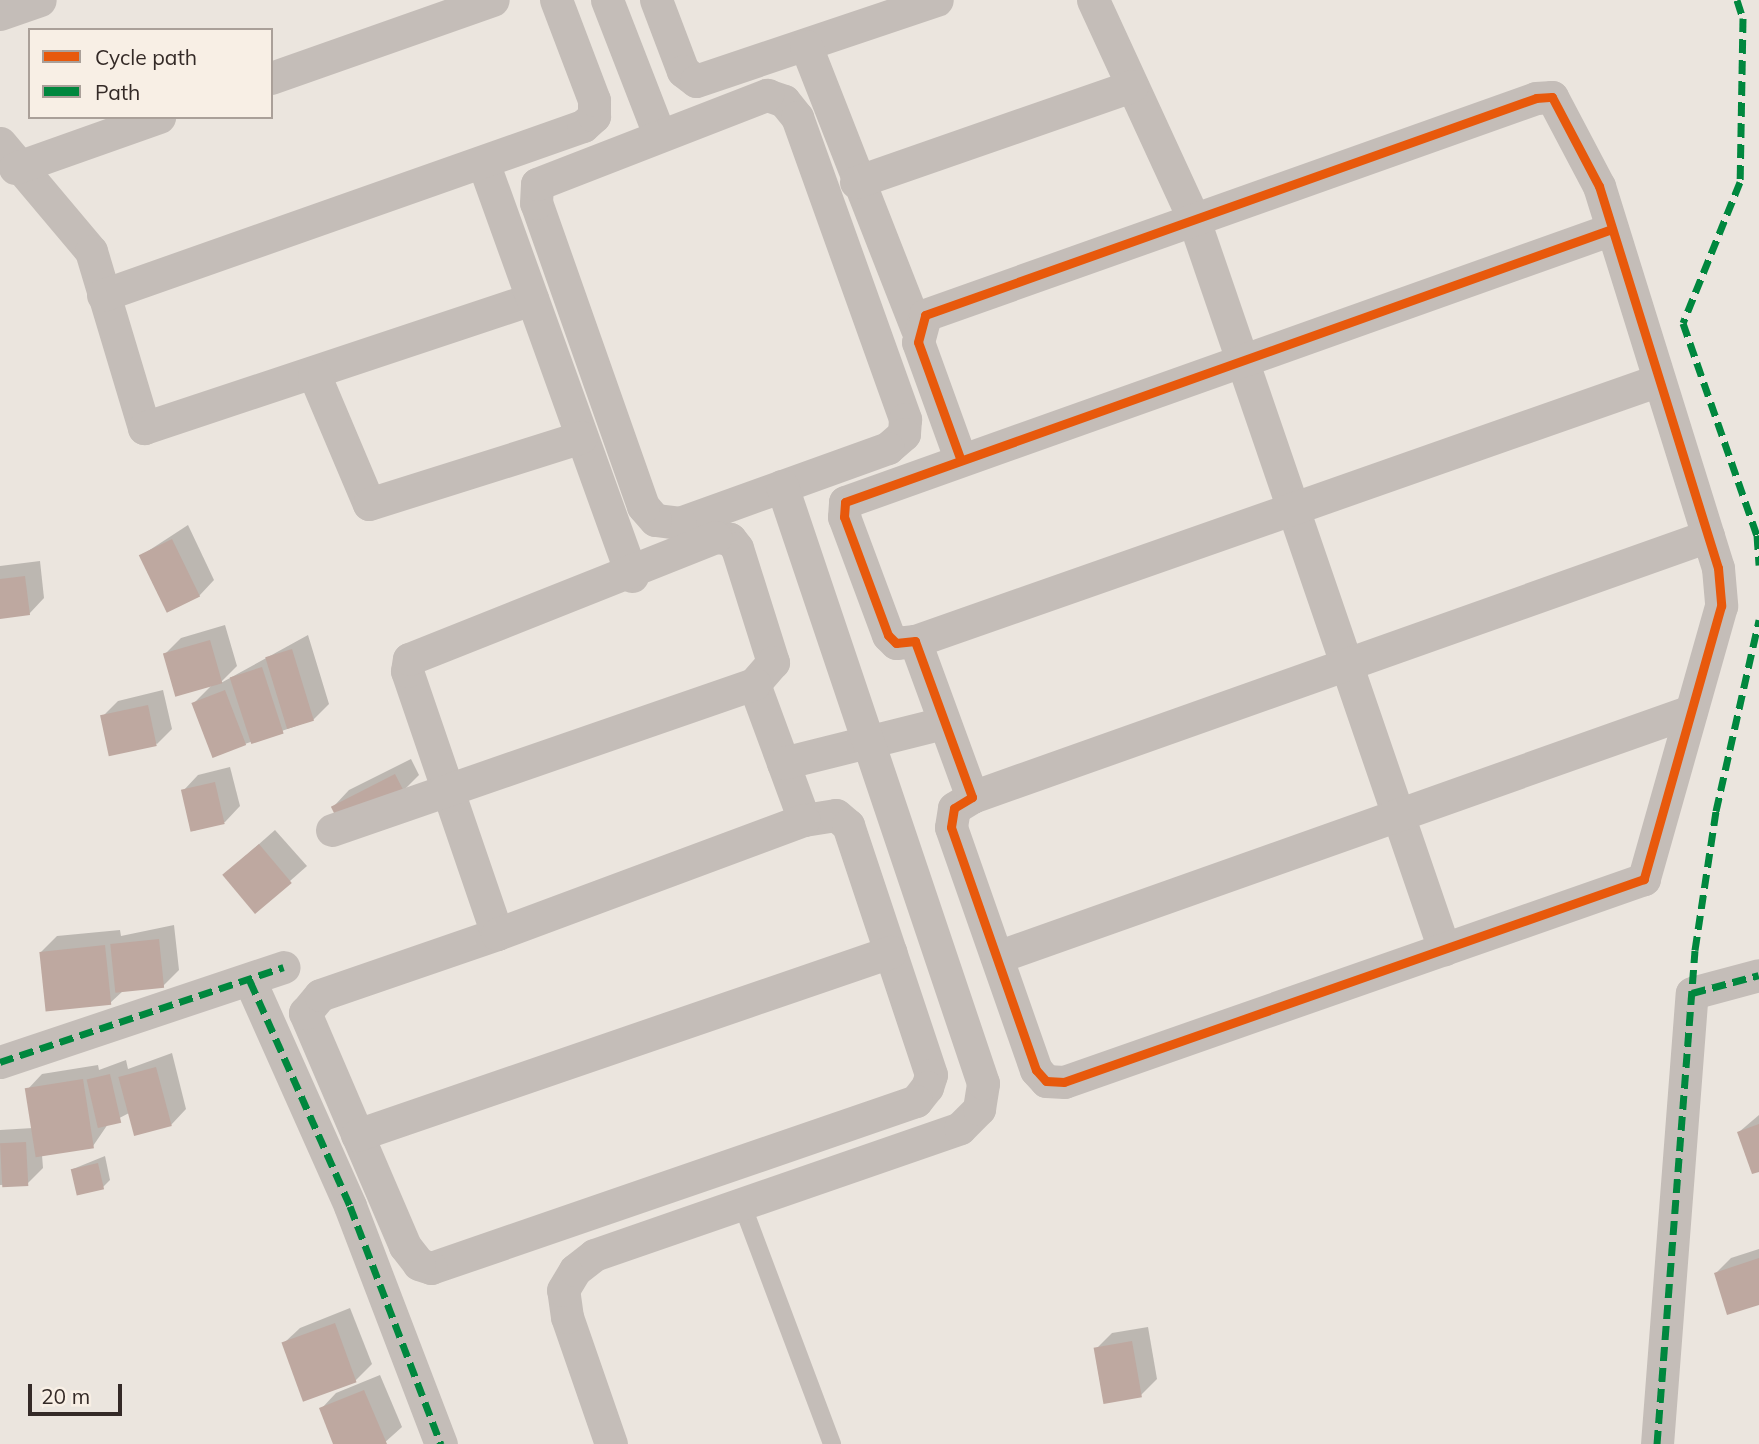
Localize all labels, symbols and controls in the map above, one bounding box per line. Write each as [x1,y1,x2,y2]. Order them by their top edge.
legend [28,28,273,119]
text: Cycle path [95,44,197,70]
text: Path [95,79,140,105]
scale bar [32,1370,126,1414]
text: 20 m [41,1383,90,1409]

